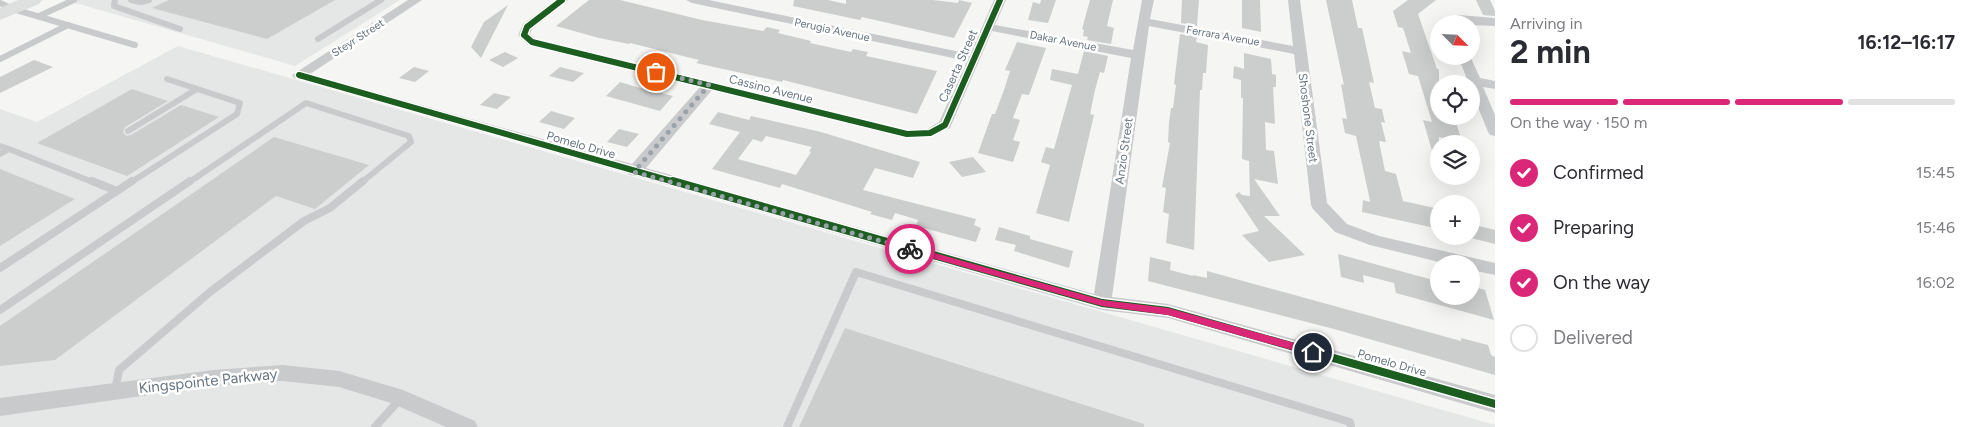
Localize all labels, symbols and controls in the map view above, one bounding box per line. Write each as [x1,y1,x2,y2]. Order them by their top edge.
text: Arriving in [1510,14,1582,33]
north arrow [1430,15,1480,65]
map controls [1430,15,1480,305]
street label: Steyr Street [329,16,387,60]
street label: Perugia Avenue [793,16,871,44]
street label: Ferrara Avenue [1185,23,1261,49]
street label: Caserta Street [936,27,980,105]
street label: Dakar Avenue [1029,28,1097,54]
text: 16:12–16:17 [1857,31,1955,54]
text: 2 min [1510,33,1591,71]
pin [635,51,677,93]
icon: bag [642,58,670,86]
street label: Cassino Avenue [728,72,815,106]
street label: Shoshone Street [1296,72,1320,164]
button: locate [1430,75,1480,125]
text: On the way · 150 m [1510,113,1647,132]
street label: Anzio Street [1112,116,1136,185]
street label: Pomelo Drive [545,129,617,162]
button: layers [1430,135,1480,185]
icon: check [1510,159,1538,187]
text: Confirmed [1553,161,1644,184]
text: 15:45 [1916,163,1955,182]
button: + [1430,195,1480,245]
icon: check [1510,214,1538,242]
text: Preparing [1553,216,1634,239]
text: 15:46 [1916,218,1955,237]
courier [885,224,935,274]
icon: bike [896,235,924,263]
button: − [1430,255,1480,305]
icon: check [1510,269,1538,297]
text: On the way [1553,271,1650,294]
text: 16:02 [1916,273,1955,292]
text: Delivered [1553,326,1633,349]
pin [1292,331,1334,373]
icon: home [1299,338,1327,366]
street label: Pomelo Drive [1356,347,1428,380]
street label: Kingspointe Parkway [138,365,278,397]

